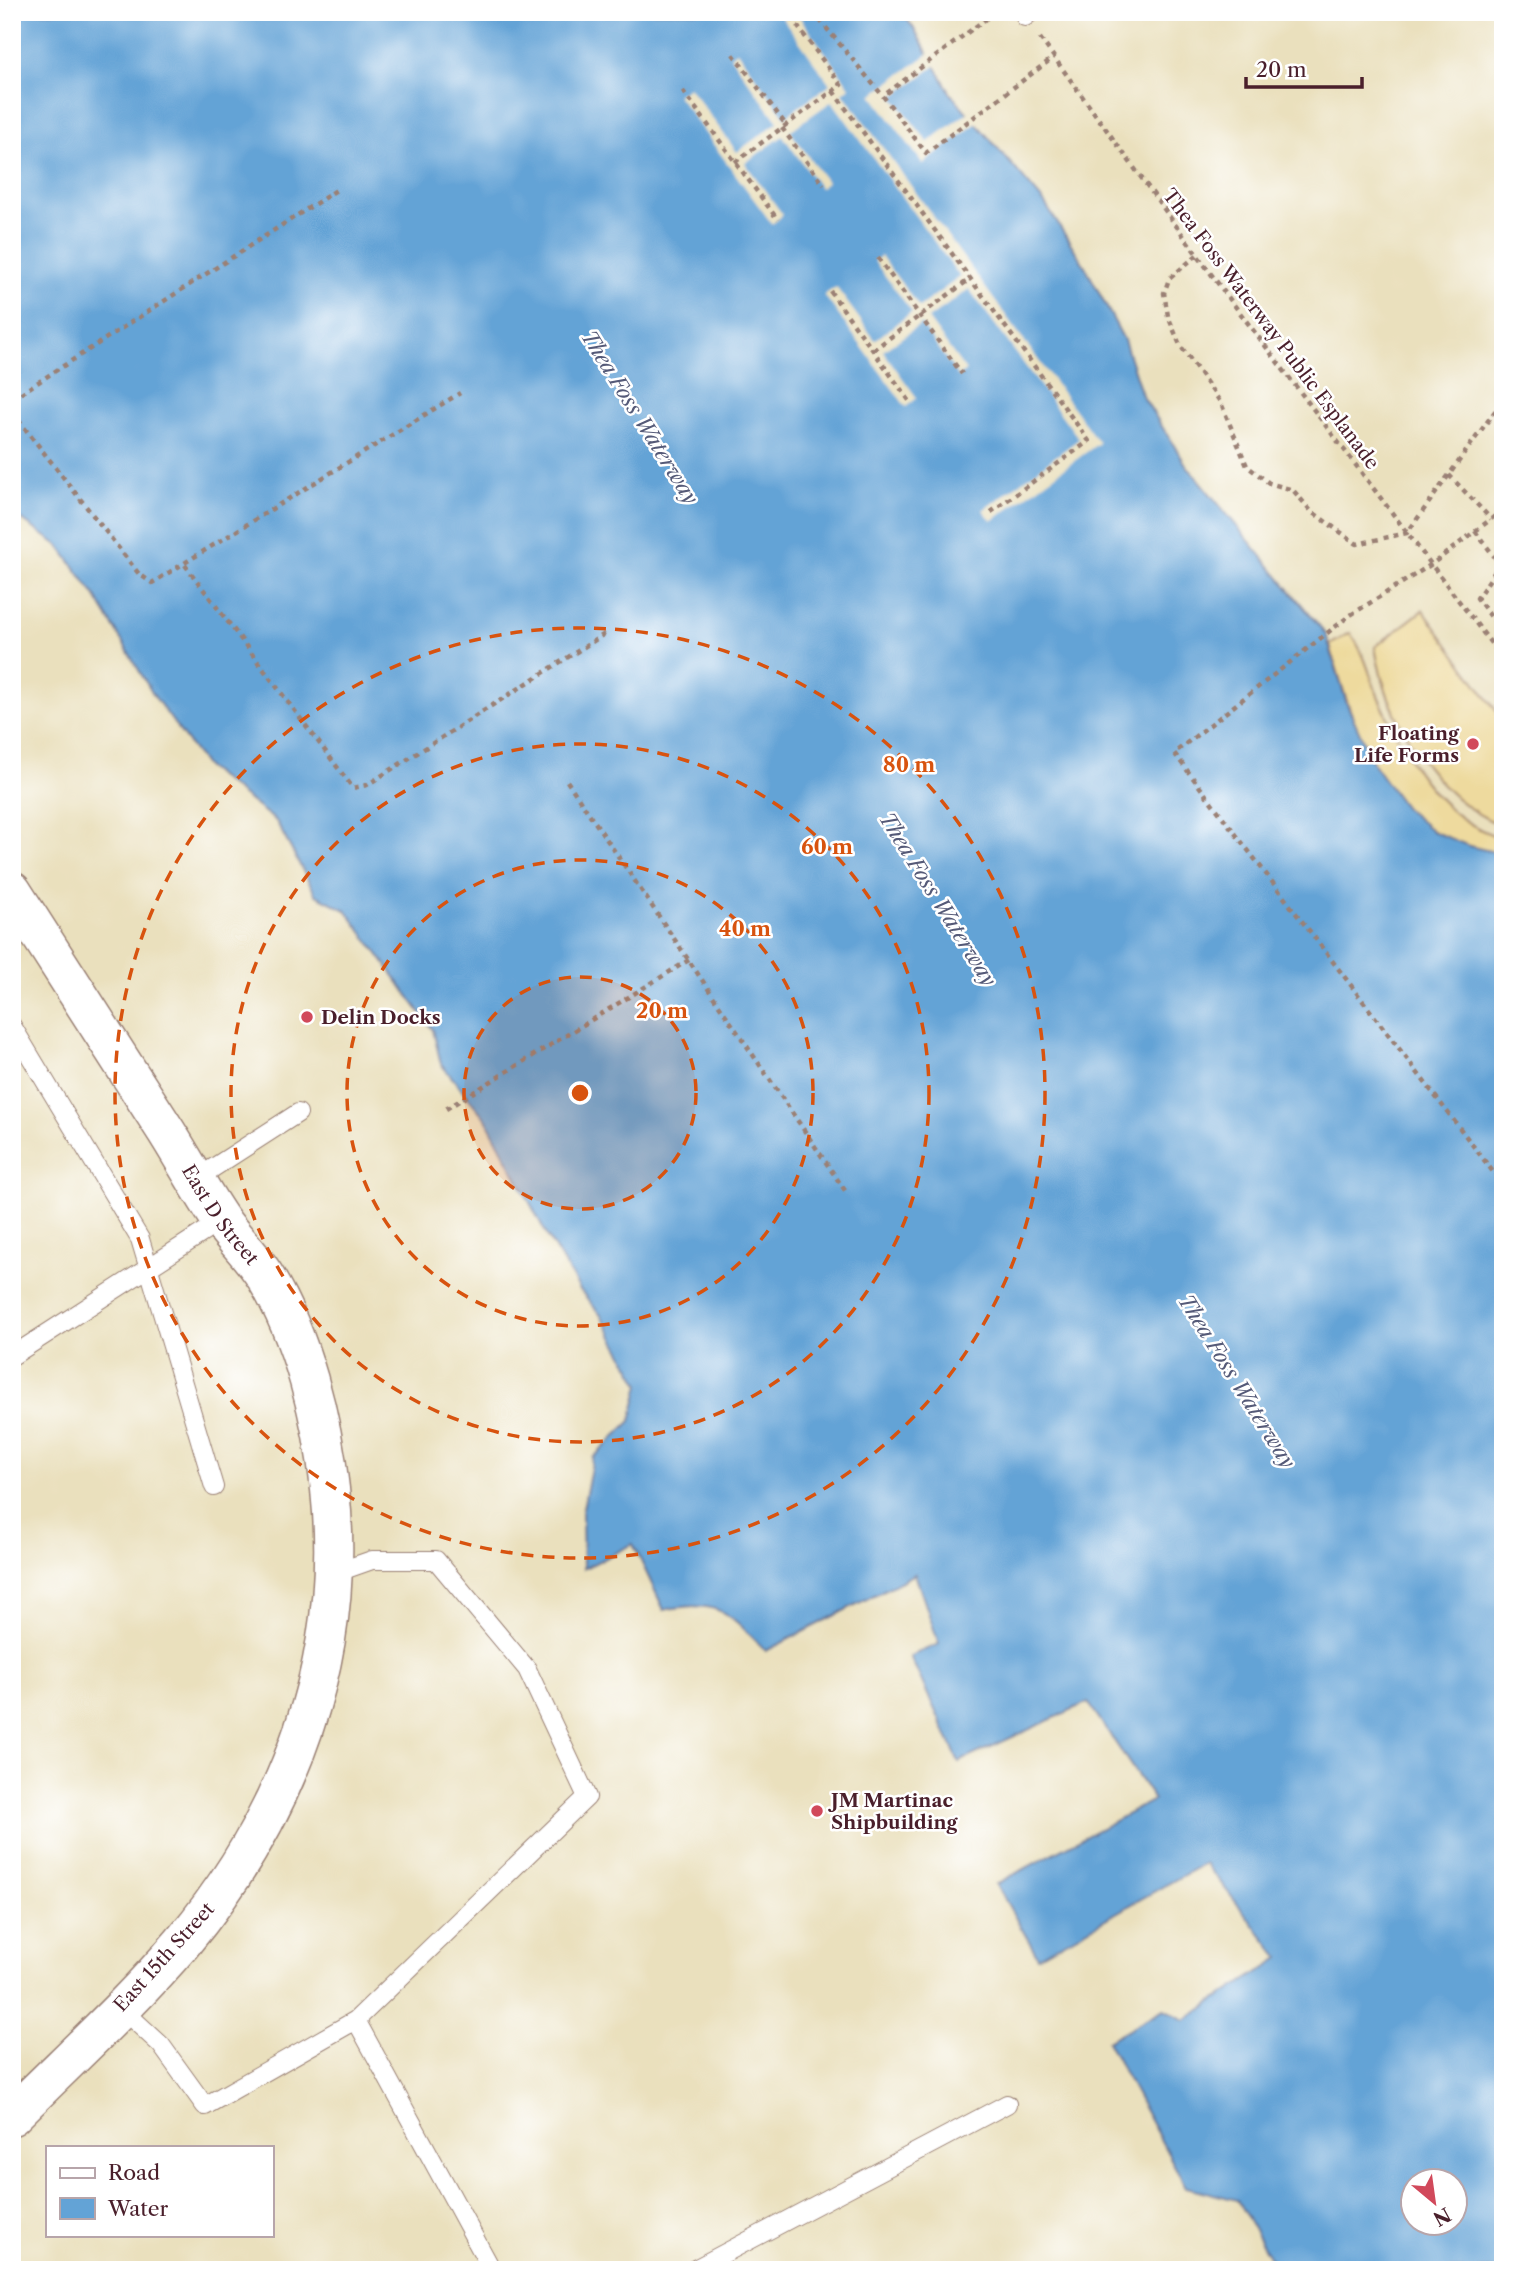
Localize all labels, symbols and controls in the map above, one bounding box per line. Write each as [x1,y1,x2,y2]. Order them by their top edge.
scale bar [1246,46,1361,90]
text: 20 m [1256,57,1307,82]
street label: Thea Foss Waterway Public Esplanade [1158,184,1384,474]
water label: Thea Foss Waterway [576,325,704,509]
place label: Floating Life Forms [1354,722,1460,767]
marker: Floating Life Forms [1465,736,1481,752]
text: 80 m [883,752,935,777]
water label: Thea Foss Waterway [874,807,1002,991]
text: 60 m [801,834,853,859]
text: 40 m [719,916,771,941]
text: 20 m [636,998,688,1023]
place label: Delin Docks [321,1006,441,1029]
marker: Delin Docks [299,1009,315,1025]
centre of rings [568,1081,592,1105]
street label: East D Street [177,1160,264,1269]
water label: Thea Foss Waterway [1173,1289,1301,1473]
place label: JM Martinac Shipbuilding [828,1789,959,1834]
marker: JM Martinac Shipbuilding [809,1803,825,1819]
street label: East 15th Street [109,1897,219,2016]
legend [46,2146,273,2236]
text: Road [108,2160,160,2185]
north arrow [1400,2166,1470,2236]
text: Water [107,2196,168,2221]
text: N [1429,2202,1455,2230]

